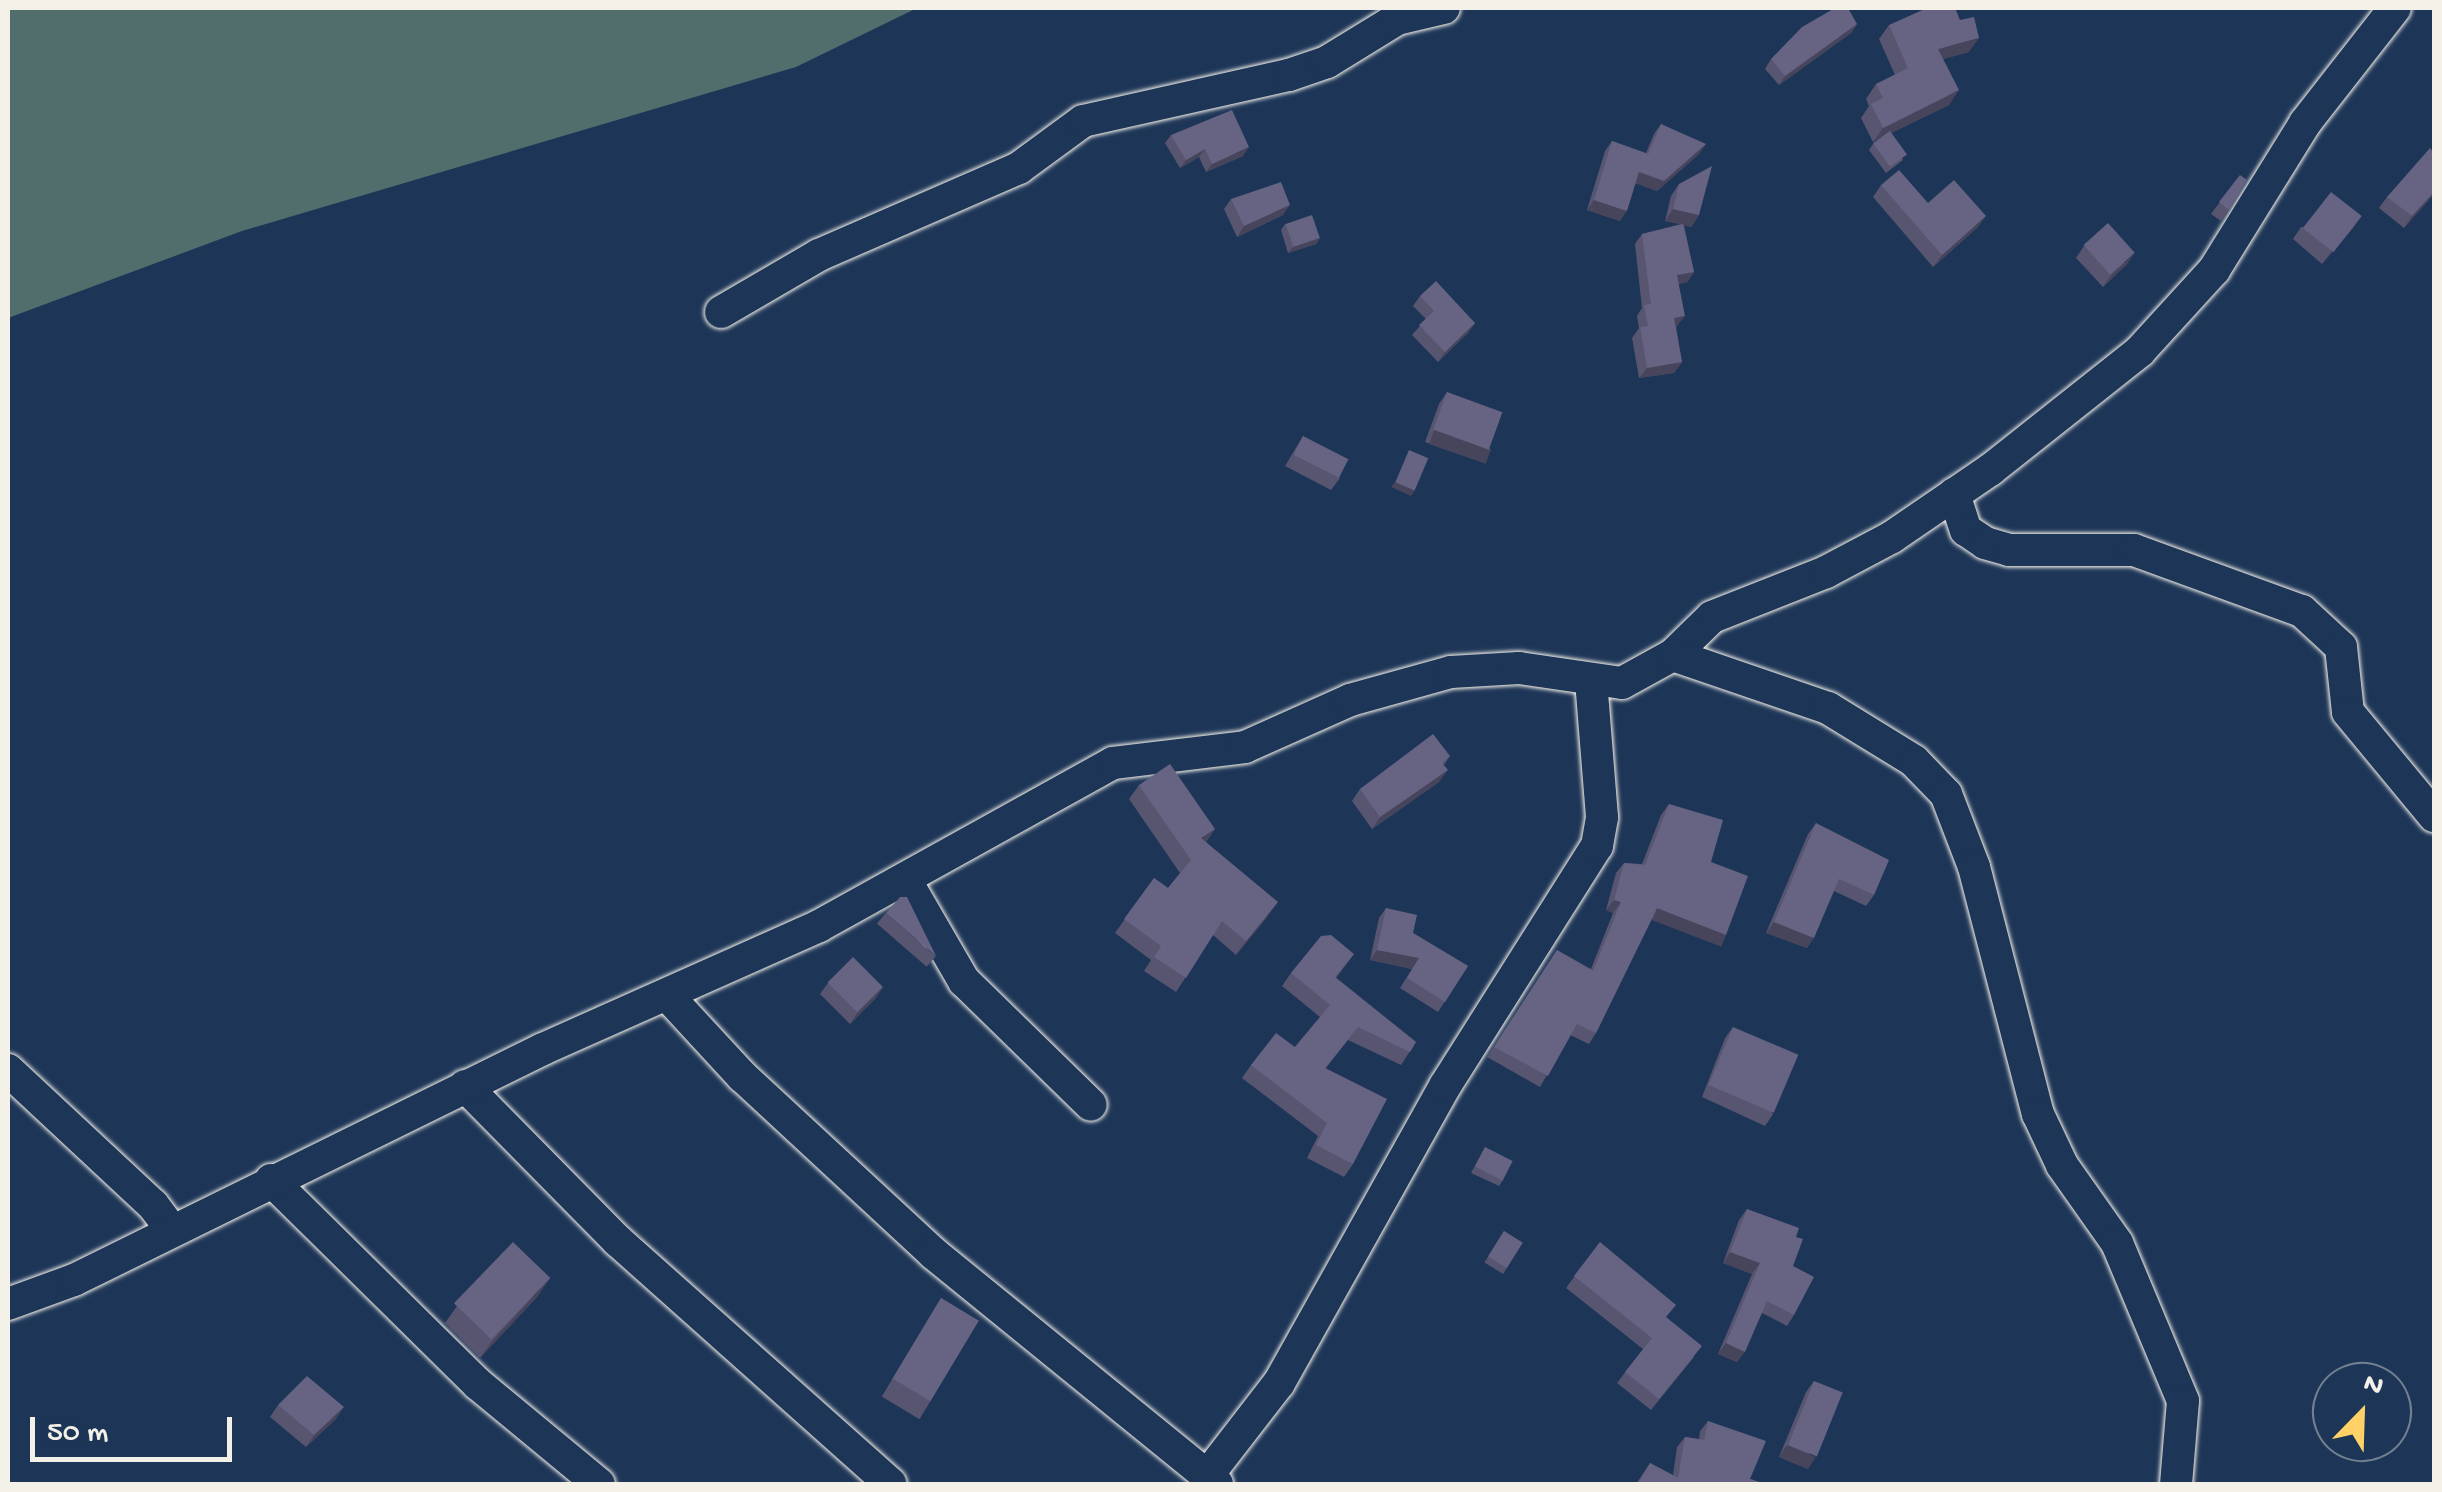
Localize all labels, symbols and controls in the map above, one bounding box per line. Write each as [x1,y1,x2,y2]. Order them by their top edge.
north arrow [2312,1362,2412,1462]
text: N [2358,1367,2388,1405]
scale bar [35,1397,238,1459]
text: 50 m [47,1417,108,1452]

